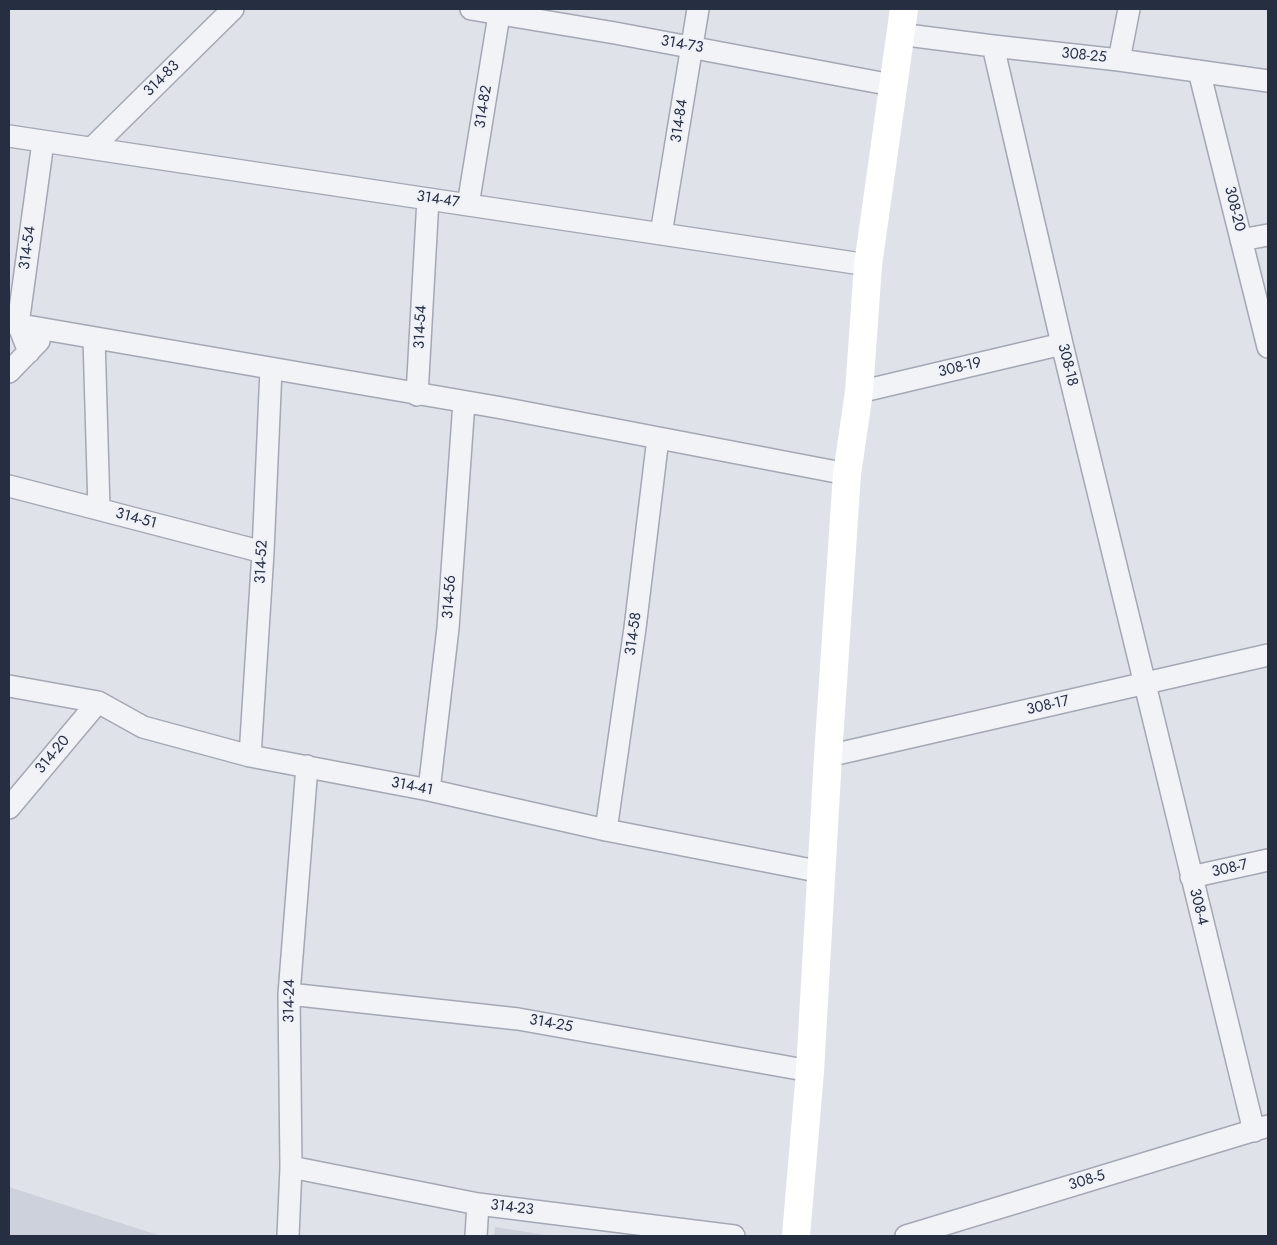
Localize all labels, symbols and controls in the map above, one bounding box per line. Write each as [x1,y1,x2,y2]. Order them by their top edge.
street label: 314-73 [659,32,705,58]
street label: 308-25 [1060,45,1108,67]
street label: 314-83 [140,57,184,101]
street label: 314-82 [472,84,496,130]
street label: 314-84 [668,98,692,144]
street label: 308-20 [1220,184,1248,234]
street label: 314-47 [415,188,461,212]
street label: 314-54 [16,225,40,271]
street label: 314-54 [411,305,431,349]
street label: 308-18 [1053,342,1081,388]
street label: 308-19 [937,354,983,382]
street label: 314-51 [113,505,159,533]
street label: 314-52 [252,540,272,584]
street label: 314-56 [439,574,461,620]
street label: 314-58 [622,611,646,657]
street label: 308-17 [1025,692,1071,720]
street label: 314-20 [32,732,74,778]
street label: 314-41 [390,774,434,800]
street label: 308-7 [1210,856,1250,882]
street label: 308-4 [1185,887,1211,927]
street label: 314-24 [281,979,299,1023]
street label: 314-25 [528,1011,574,1037]
street label: 308-5 [1067,1167,1107,1195]
street label: 314-23 [489,1196,535,1220]

